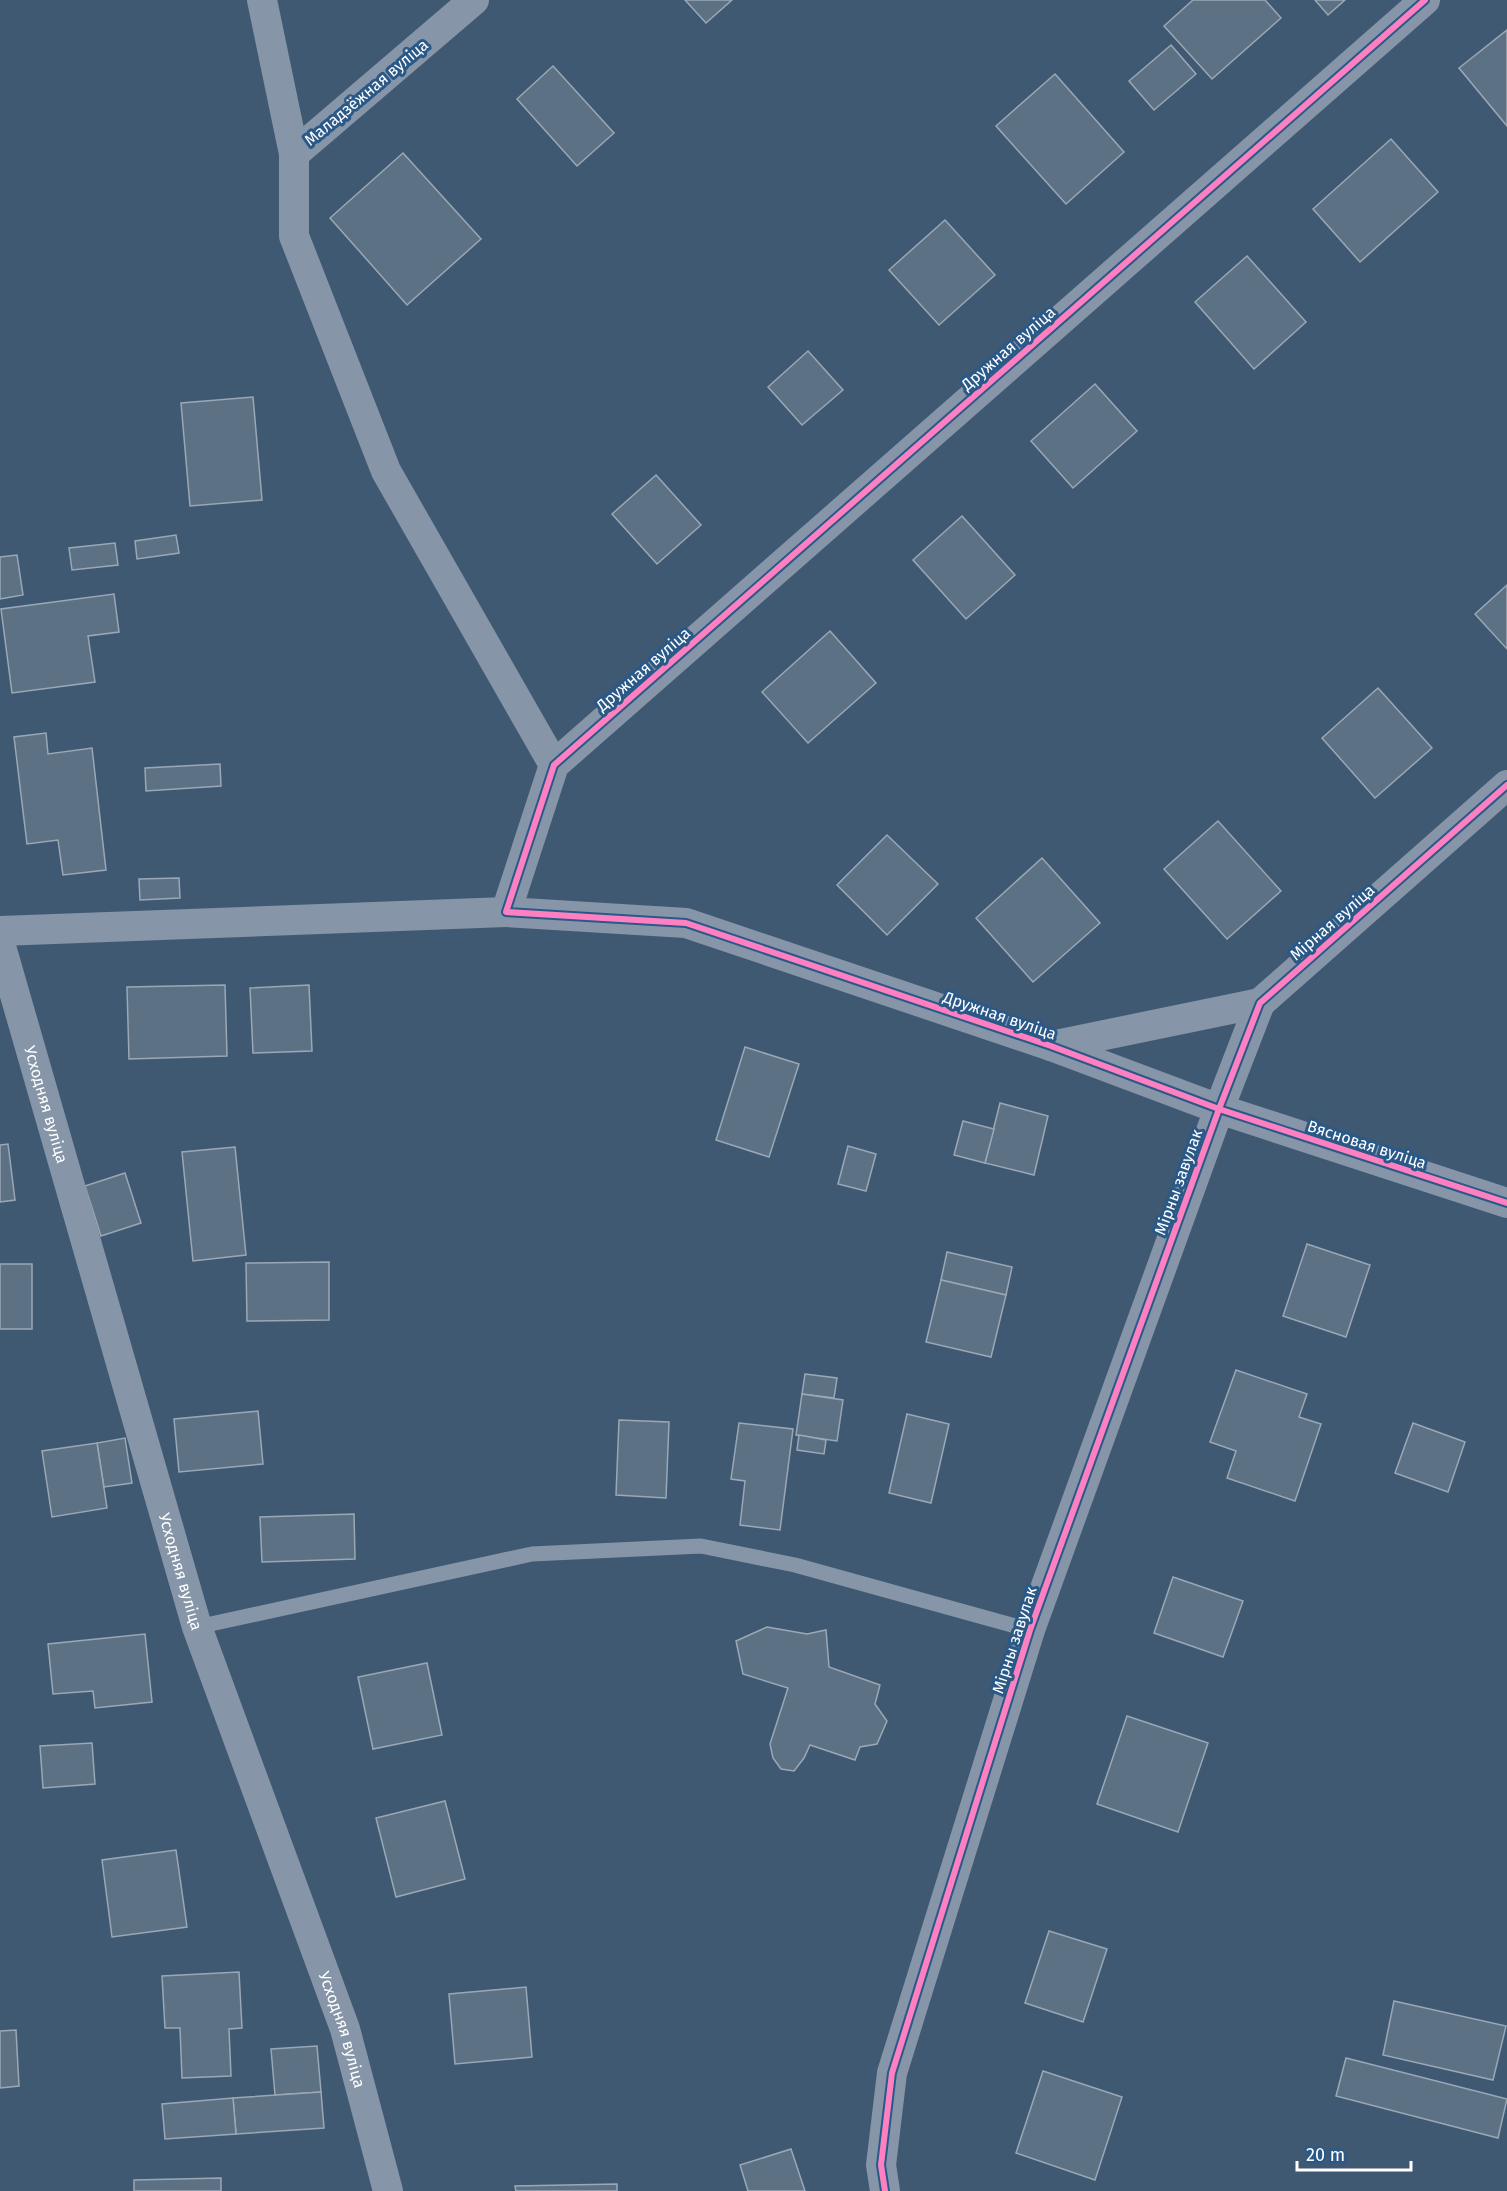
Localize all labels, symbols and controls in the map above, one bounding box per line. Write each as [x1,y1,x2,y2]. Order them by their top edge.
street label: Маладзёжная вуліца [301,35,432,150]
street label: Дружная вуліца [957,302,1059,395]
street label: Дружная вуліца [592,623,694,716]
street label: Мірная вуліца [1286,880,1379,964]
street label: Дружная вуліца [940,987,1059,1044]
street label: Усходняя вуліца [20,1044,72,1165]
street label: Вясновая вуліца [1305,1116,1429,1173]
street label: Мірны завулак [1151,1126,1207,1238]
street label: Усходняя вуліца [155,1511,206,1632]
street label: Мірны завулак [988,1584,1041,1696]
street label: Усходняя вуліца [315,1969,369,2090]
scale bar [1297,2134,1411,2172]
text: 20 m [1306,2144,1345,2166]

